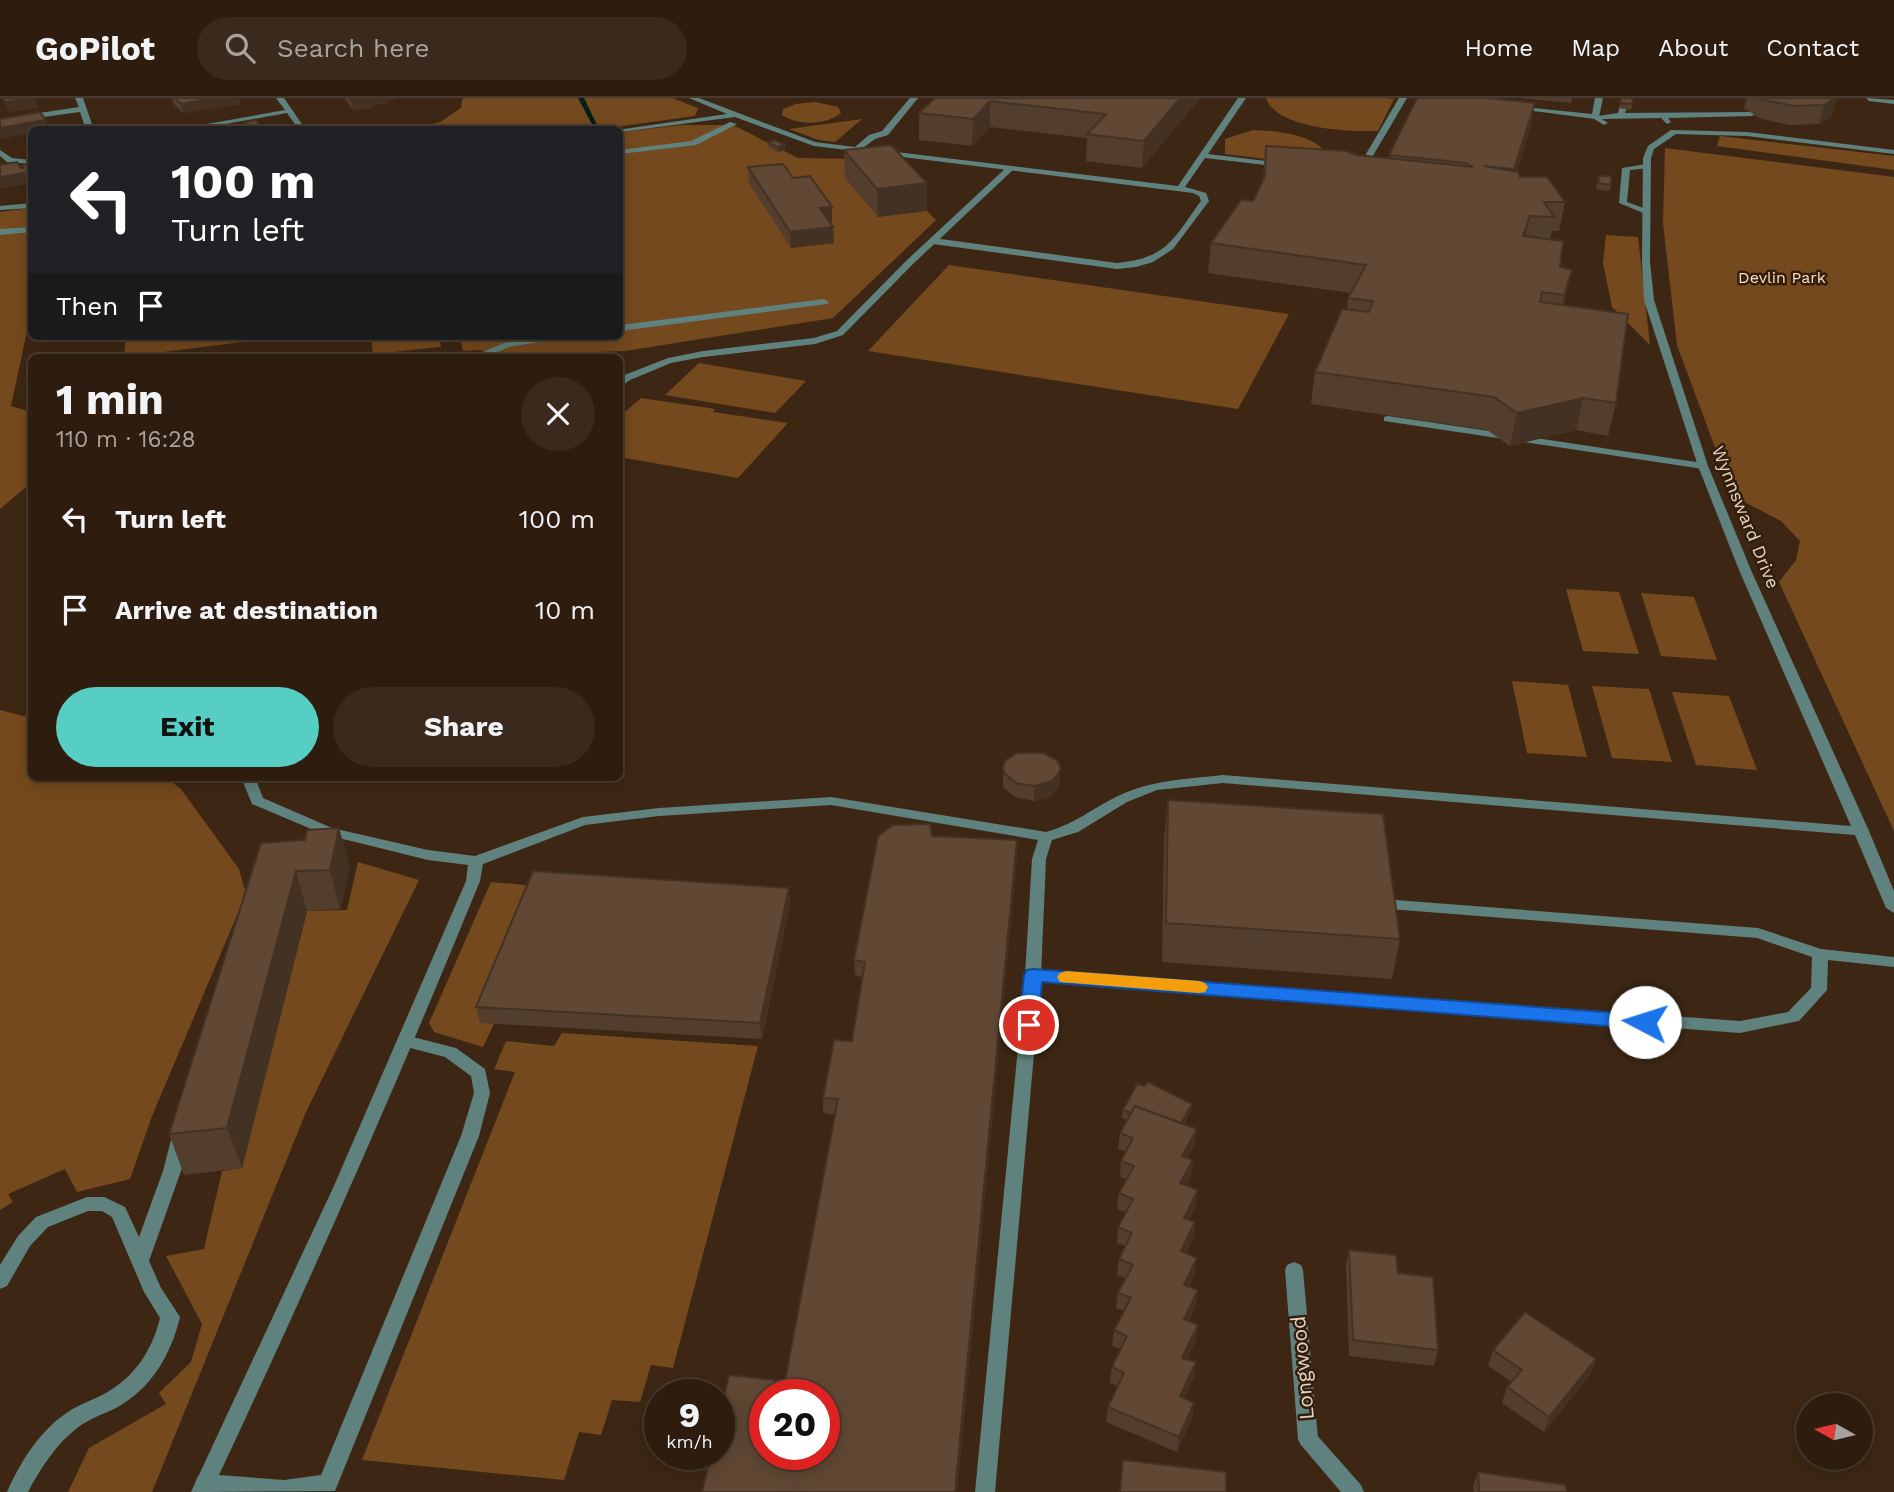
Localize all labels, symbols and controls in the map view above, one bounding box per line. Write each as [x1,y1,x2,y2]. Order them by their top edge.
search box [197,17,687,80]
text: GoPilot [35,29,155,68]
icon: search [221,29,259,67]
text: Search here [277,33,429,63]
text: Home [1465,34,1533,62]
text: Map [1571,34,1620,62]
text: About [1658,34,1728,62]
text: Contact [1766,34,1859,62]
text: 100 m [171,152,315,210]
icon: left [56,154,147,245]
text: Turn left [171,211,304,249]
park label: Devlin Park [1738,268,1826,287]
icon: arrive [132,287,170,325]
text: Then [56,291,118,321]
text: 1 min [56,375,164,424]
button: close [521,377,595,451]
text: 110 m · 16:28 [56,426,196,453]
street label: Wynnsward Drive [1708,443,1784,591]
icon: left [56,500,94,538]
text: Turn left [115,504,226,534]
text: 100 m [519,504,595,534]
icon: arrive [56,591,94,629]
text: Arrive at destination [115,595,378,625]
text: 10 m [535,595,595,625]
button: Exit [56,687,319,767]
button: Share [333,687,595,767]
position arrow [1608,985,1682,1059]
pin [999,995,1059,1055]
icon: arrive [1010,1006,1048,1044]
street label: Longwood [1285,1315,1319,1421]
speed limit sign: 20 [749,1379,840,1470]
north arrow [1796,1393,1872,1470]
map controls [1796,1393,1873,1470]
text: 9 [679,1394,700,1436]
text: km/h [666,1431,713,1452]

